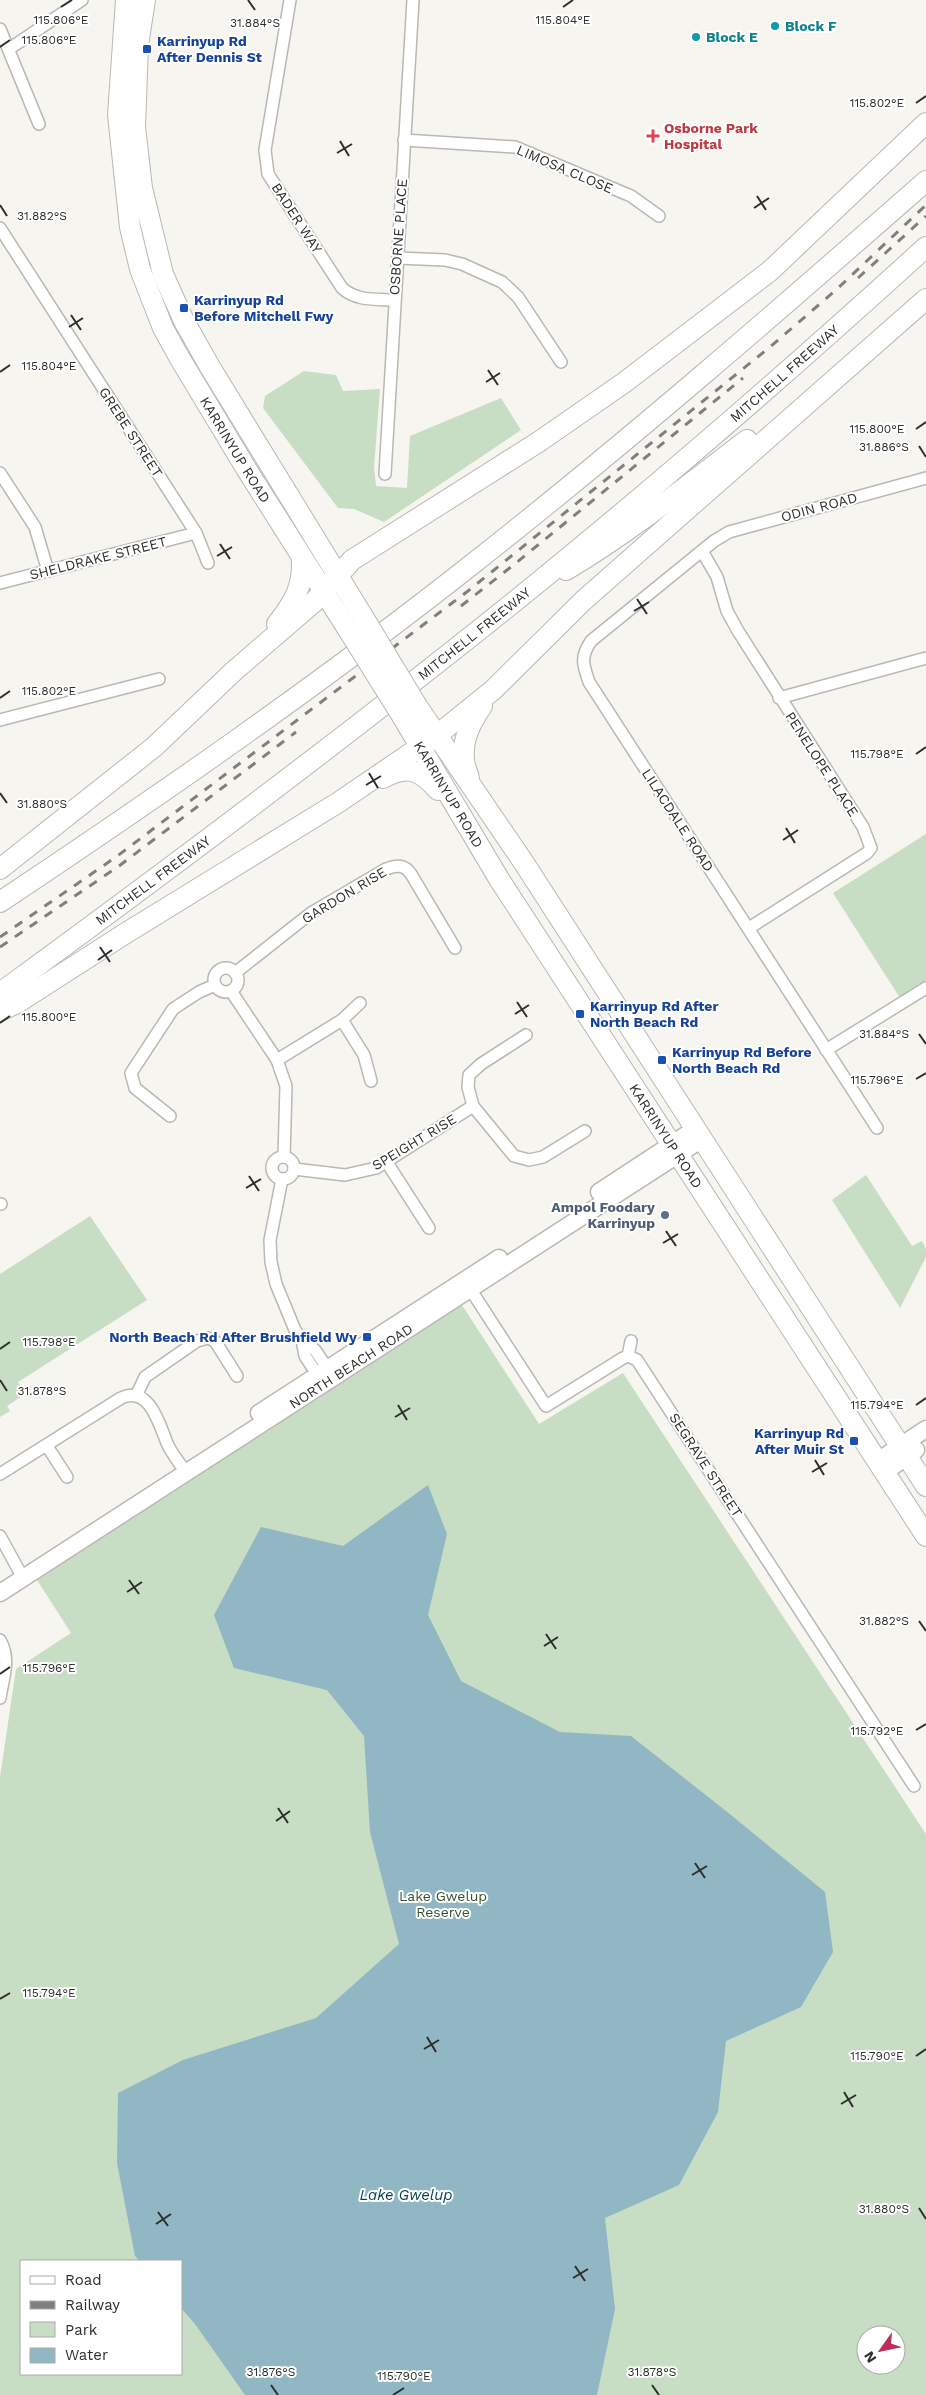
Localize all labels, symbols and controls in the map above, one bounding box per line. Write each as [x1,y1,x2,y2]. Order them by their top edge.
text: 115.806°E [34,13,89,27]
text: 115.804°E [536,13,591,27]
text: 31.884°S [230,16,280,30]
place label: Block F [785,18,837,34]
marker: Block F [769,20,781,32]
place label: Block E [706,29,758,45]
marker: Block E [690,31,702,43]
text: 115.806°E [22,33,77,47]
place label: Karrinyup Rd After Dennis St [157,33,262,65]
marker: Karrinyup Rd After Dennis St [141,43,153,55]
text: 115.802°E [850,96,905,110]
place label: Osborne Park Hospital [664,120,758,152]
marker: Osborne Park Hospital [646,129,660,143]
street label: LIMOSA CLOSE [514,141,616,197]
street label: OSBORNE PLACE [386,178,410,296]
street label: BADER WAY [268,180,326,256]
text: 31.882°S [17,209,67,223]
place label: Karrinyup Rd Before Mitchell Fwy [194,292,334,324]
marker: Karrinyup Rd Before Mitchell Fwy [178,302,190,314]
street label: MITCHELL FREEWAY [727,321,842,425]
text: 115.804°E [22,359,77,373]
street label: GREBE STREET [96,384,166,480]
street label: KARRINYUP ROAD [197,394,274,506]
text: 115.800°E [849,422,905,436]
text: 31.886°S [859,440,909,454]
street label: ODIN ROAD [779,489,859,525]
street label: SHELDRAKE STREET [28,533,169,583]
street label: MITCHELL FREEWAY [415,584,534,683]
text: 115.802°E [22,684,77,698]
street label: PENELOPE PLACE [782,709,862,820]
street label: KARRINYUP ROAD [411,738,486,850]
text: 115.798°E [850,747,904,761]
street label: LILACDALE ROAD [639,766,717,874]
text: 31.880°S [17,797,67,811]
street label: MITCHELL FREEWAY [92,832,214,928]
street label: GARDON RISE [299,863,389,926]
place label: Karrinyup Rd After North Beach Rd [590,998,719,1030]
marker: Karrinyup Rd After North Beach Rd [574,1008,586,1020]
text: 115.800°E [21,1010,77,1024]
text: 31.884°S [859,1027,909,1041]
place label: Karrinyup Rd Before North Beach Rd [672,1044,812,1076]
marker: Karrinyup Rd Before North Beach Rd [656,1054,668,1066]
text: 115.796°E [850,1073,904,1087]
street label: KARRINYUP ROAD [626,1081,706,1191]
street label: SPEIGHT RISE [369,1111,459,1173]
place label: Ampol Foodary Karrinyup [551,1199,655,1231]
marker: Ampol Foodary Karrinyup [659,1209,671,1221]
street label: NORTH BEACH ROAD [286,1320,416,1412]
place label: North Beach Rd After Brushfield Wy [109,1329,357,1345]
marker: North Beach Rd After Brushfield Wy [361,1331,373,1343]
text: 115.798°E [22,1335,76,1349]
text: 31.878°S [18,1384,66,1398]
text: 115.794°E [850,1398,904,1412]
street label: SEGRAVE STREET [666,1410,746,1521]
place label: Karrinyup Rd After Muir St [754,1425,844,1457]
marker: Karrinyup Rd After Muir St [848,1435,860,1447]
text: 31.882°S [859,1614,909,1628]
text: 115.796°E [22,1661,76,1675]
text: 115.792°E [851,1724,904,1738]
park label: Lake Gwelup Reserve [399,1888,487,1920]
text: 115.794°E [22,1986,76,2000]
text: 115.790°E [850,2049,904,2063]
water label: Lake Gwelup [359,2186,453,2204]
text: 31.880°S [859,2202,909,2216]
legend [20,2260,182,2375]
text: Road [65,2271,102,2289]
text: Railway [65,2296,120,2314]
text: Park [65,2321,98,2339]
north arrow [856,2325,906,2375]
text: Water [65,2346,108,2364]
text: N [861,2348,880,2366]
text: 31.876°S [247,2365,295,2379]
text: 31.878°S [628,2365,676,2379]
text: 115.790°E [377,2369,431,2383]

